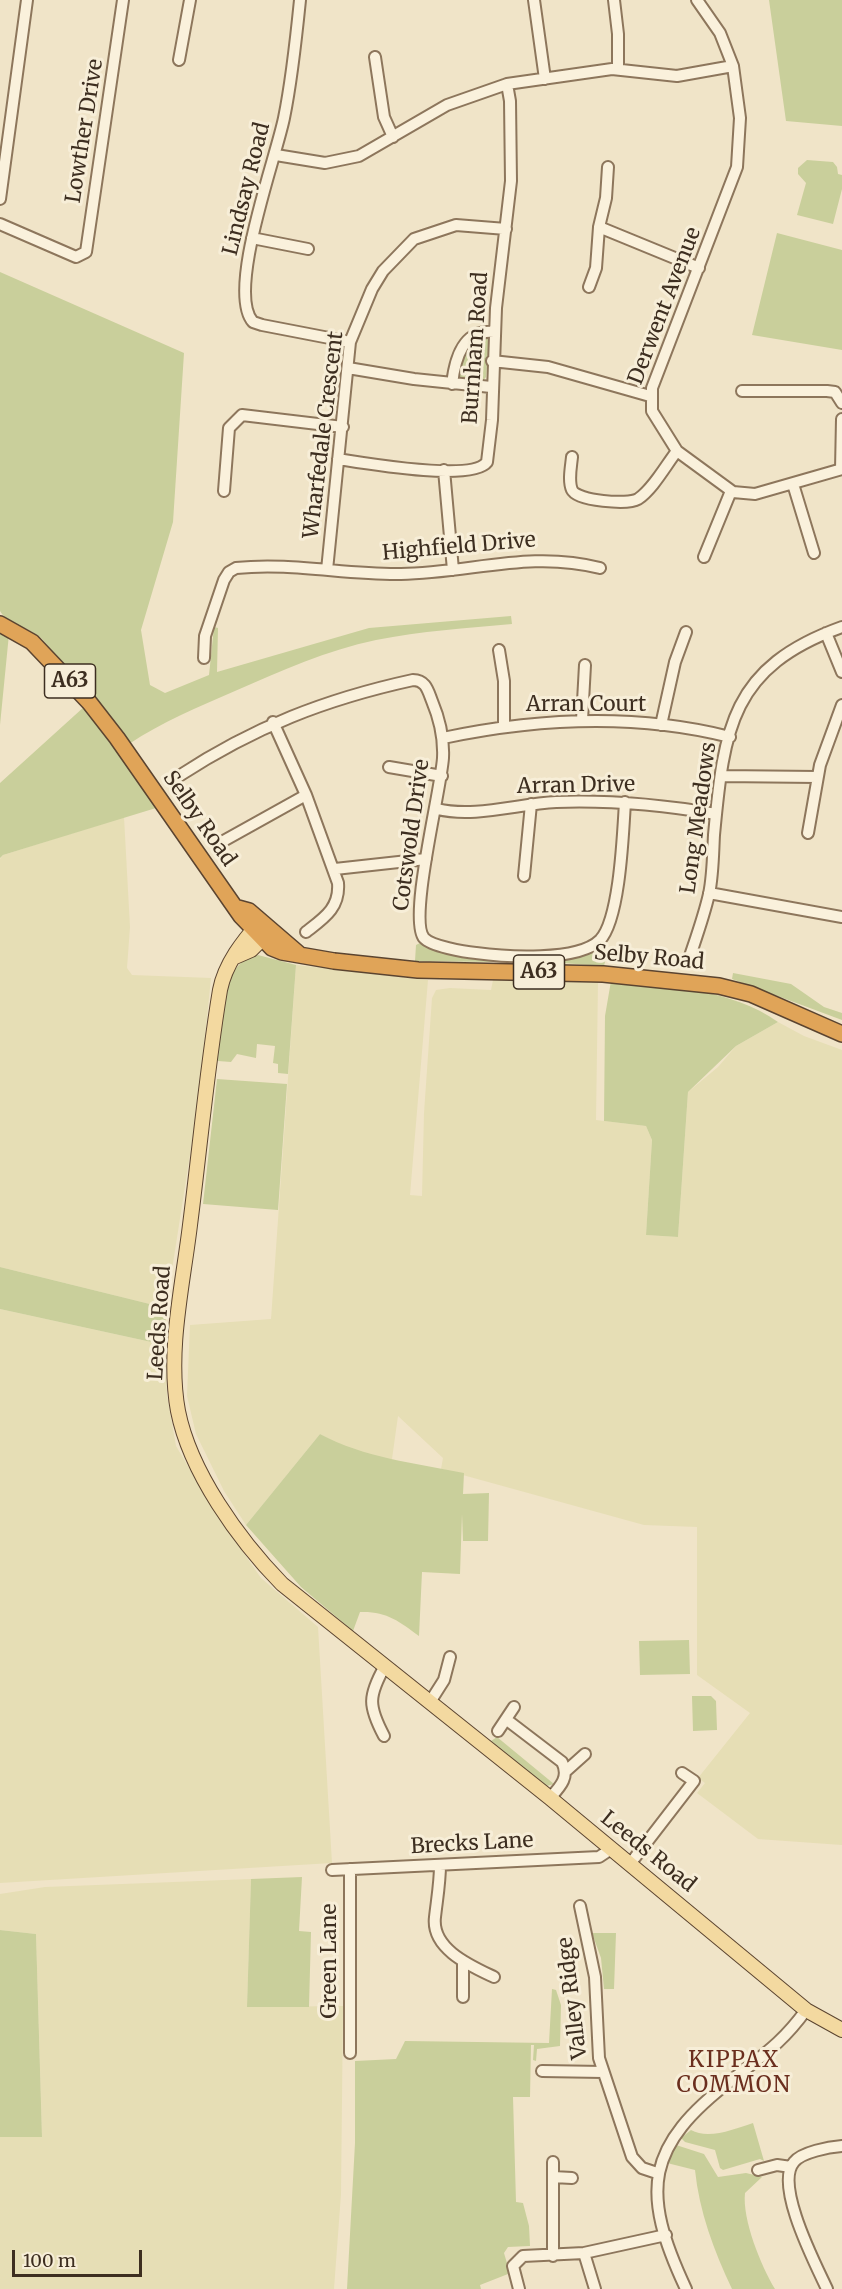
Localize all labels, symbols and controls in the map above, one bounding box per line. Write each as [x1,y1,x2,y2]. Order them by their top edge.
street label: Lowther Drive [61,57,109,205]
street label: Lindsay Road [218,120,276,258]
street label: Derwent Avenue [623,224,707,388]
street label: Burnham Road [458,271,494,425]
street label: Wharfedale Crescent [299,330,349,540]
street label: Highfield Drive [381,528,537,566]
road number: A63 [44,664,96,698]
street label: Arran Court [526,692,646,718]
street label: Long Meadows [676,741,722,895]
street label: Cotswold Drive [389,758,435,912]
street label: Selby Road [157,766,241,872]
street label: Arran Drive [517,772,635,800]
street label: Selby Road [593,941,705,975]
road number: A63 [514,955,564,989]
street label: Leeds Road [143,1265,177,1381]
street label: Leeds Road [595,1806,701,1898]
street label: Brecks Lane [410,1828,534,1860]
street label: Green Lane [317,1904,343,2018]
street label: Valley Ridge [553,1935,593,2061]
district label: KIPPAX COMMON [677,2048,791,2100]
scale bar [15,2238,146,2276]
text: 100 m [23,2249,76,2272]

